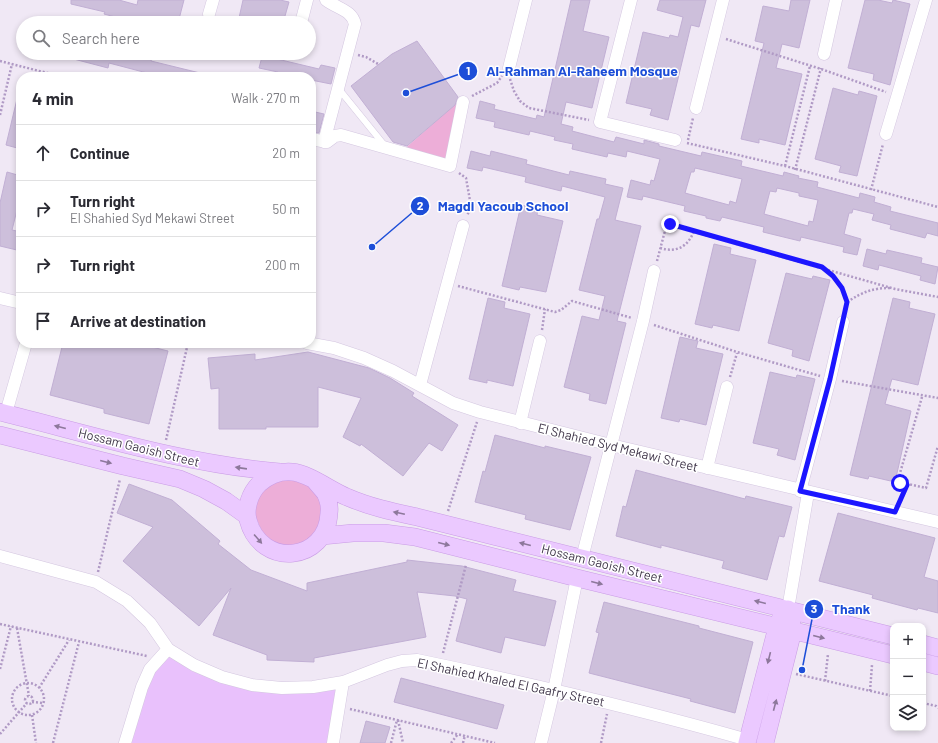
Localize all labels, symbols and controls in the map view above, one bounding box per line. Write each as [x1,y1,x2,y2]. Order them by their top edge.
search box [16,16,316,60]
icon: search [30,27,52,49]
text: Search here [62,29,140,47]
callout: Al-Rahman Al-Raheem Mosque [458,58,686,84]
text: Al-Rahman Al-Raheem Mosque [486,62,678,79]
text: 1 [466,63,470,77]
text: 4 min [32,88,74,108]
text: Walk · 270 m [231,90,300,106]
icon: ahead [32,142,54,164]
text: Continue [70,144,130,162]
text: 20 m [272,145,300,161]
text: Turn right [70,192,135,210]
callout: Magdi Yacoub School [410,193,577,219]
text: Magdi Yacoub School [438,197,568,214]
icon: right [32,198,54,220]
text: 2 [417,198,424,212]
text: 50 m [273,201,300,217]
text: El Shahied Syd Mekawi Street [70,210,235,226]
route end [661,215,679,233]
icon: right [32,254,54,276]
text: Turn right [70,256,135,274]
text: 200 m [265,257,300,273]
icon: arrive [32,310,54,332]
text: Arrive at destination [70,312,206,330]
street label: El Shahied Syd Mekawi Street [536,419,700,475]
one-way arrow [54,424,66,430]
street label: Hossam Gaoish Street [77,424,201,470]
one-way arrow [99,459,112,465]
one-way arrow [235,465,247,471]
route start [891,474,909,492]
one-way arrow [393,510,405,516]
one-way arrow [254,534,263,544]
one-way arrow [519,540,532,546]
street label: Hossam Gaoish Street [540,540,664,586]
one-way arrow [438,542,450,548]
one-way arrow [591,580,603,586]
callout: Thank [804,596,878,622]
one-way arrow [754,599,766,605]
text: Thank [832,600,871,617]
text: 3 [811,601,817,615]
map controls [890,623,926,731]
button: + [890,623,926,659]
one-way arrow [813,634,825,640]
one-way arrow [766,652,772,664]
street label: El Shahied Khaled El Gaafry Street [416,654,606,710]
button: − [890,659,926,695]
button: layers [890,695,926,731]
one-way arrow [772,699,778,711]

